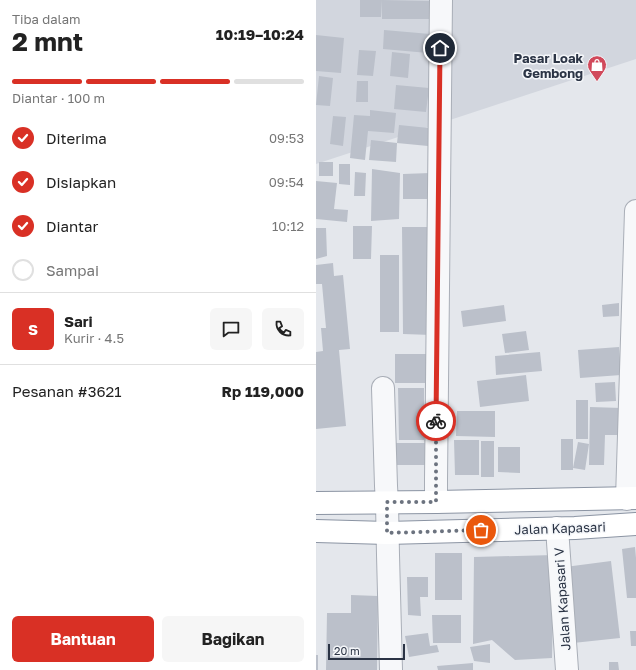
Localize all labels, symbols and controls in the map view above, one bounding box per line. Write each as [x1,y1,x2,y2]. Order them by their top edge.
text: Tiba dalam [12,11,80,27]
text: 10:19–10:24 [216,25,304,43]
text: 2 mnt [12,26,83,57]
pin [423,31,457,65]
icon: home [429,37,451,59]
place label: Pasar Loak Gembong [514,50,583,81]
shop icon: Pasar Loak Gembong [586,54,608,82]
text: Diantar · 100 m [12,90,105,106]
icon: check [12,127,34,149]
text: Diterima [46,129,107,147]
text: 09:53 [269,130,304,146]
icon: check [12,171,34,193]
text: Disiapkan [46,173,116,191]
text: 09:54 [269,174,304,190]
icon: check [12,215,34,237]
text: Diantar [46,217,98,235]
text: 10:12 [272,218,304,234]
text: Sampai [46,261,99,279]
button: chat [210,308,252,350]
button: phone [262,308,304,350]
text: Sari [64,312,93,330]
text: S [28,320,38,338]
text: Kurir · 4.5 [64,330,124,346]
text: Pesanan #3621 [12,382,122,400]
text: Rp 119,000 [222,382,304,400]
courier [416,401,456,441]
icon: bike [425,410,447,432]
pin [464,513,498,547]
street label: Jalan Kapasari [514,518,606,538]
icon: bag [470,519,492,541]
street label: Jalan Kapasari V [550,546,574,651]
button: Bantuan [12,616,154,662]
button: Bagikan [162,616,304,662]
scale bar [328,642,405,661]
text: 20 m [334,644,360,657]

